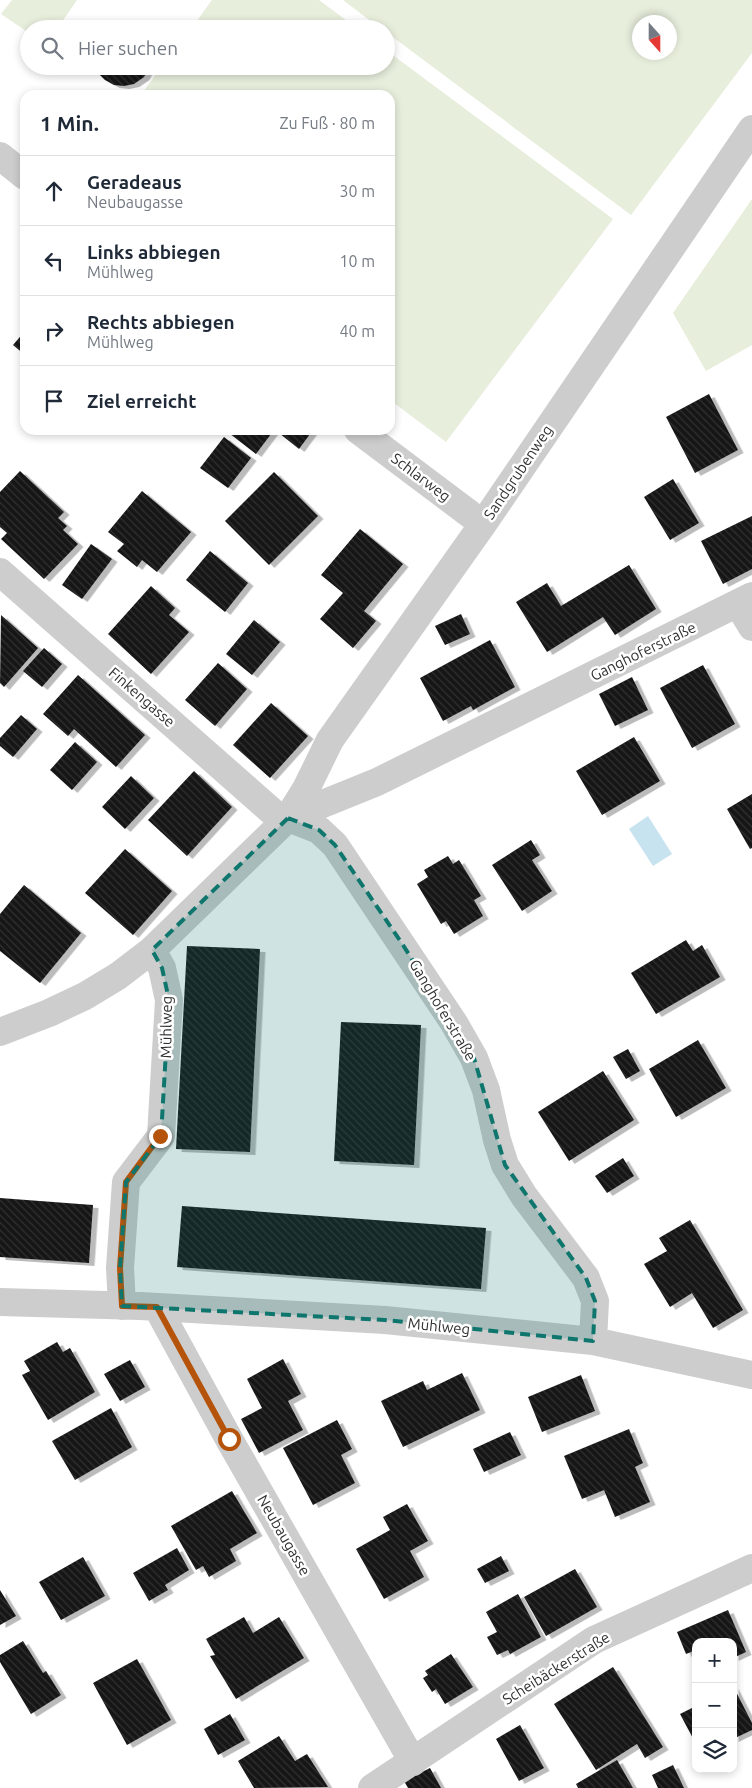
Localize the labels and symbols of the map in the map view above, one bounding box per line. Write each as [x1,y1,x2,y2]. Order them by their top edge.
north arrow [632,15,677,60]
street label: Sandgrubenweg [480,422,556,522]
street label: Schlarweg [388,449,454,505]
street label: Ganghoferstraße [588,618,698,684]
street label: Finkengasse [106,664,178,730]
street label: Ganghoferstraße [406,956,480,1064]
street label: Mühlweg [157,996,175,1058]
route end [149,1125,172,1148]
street label: Mühlweg [407,1314,471,1338]
route start [218,1428,241,1451]
street label: Neubaugasse [254,1492,314,1578]
street label: Scheibäckerstraße [499,1628,613,1708]

